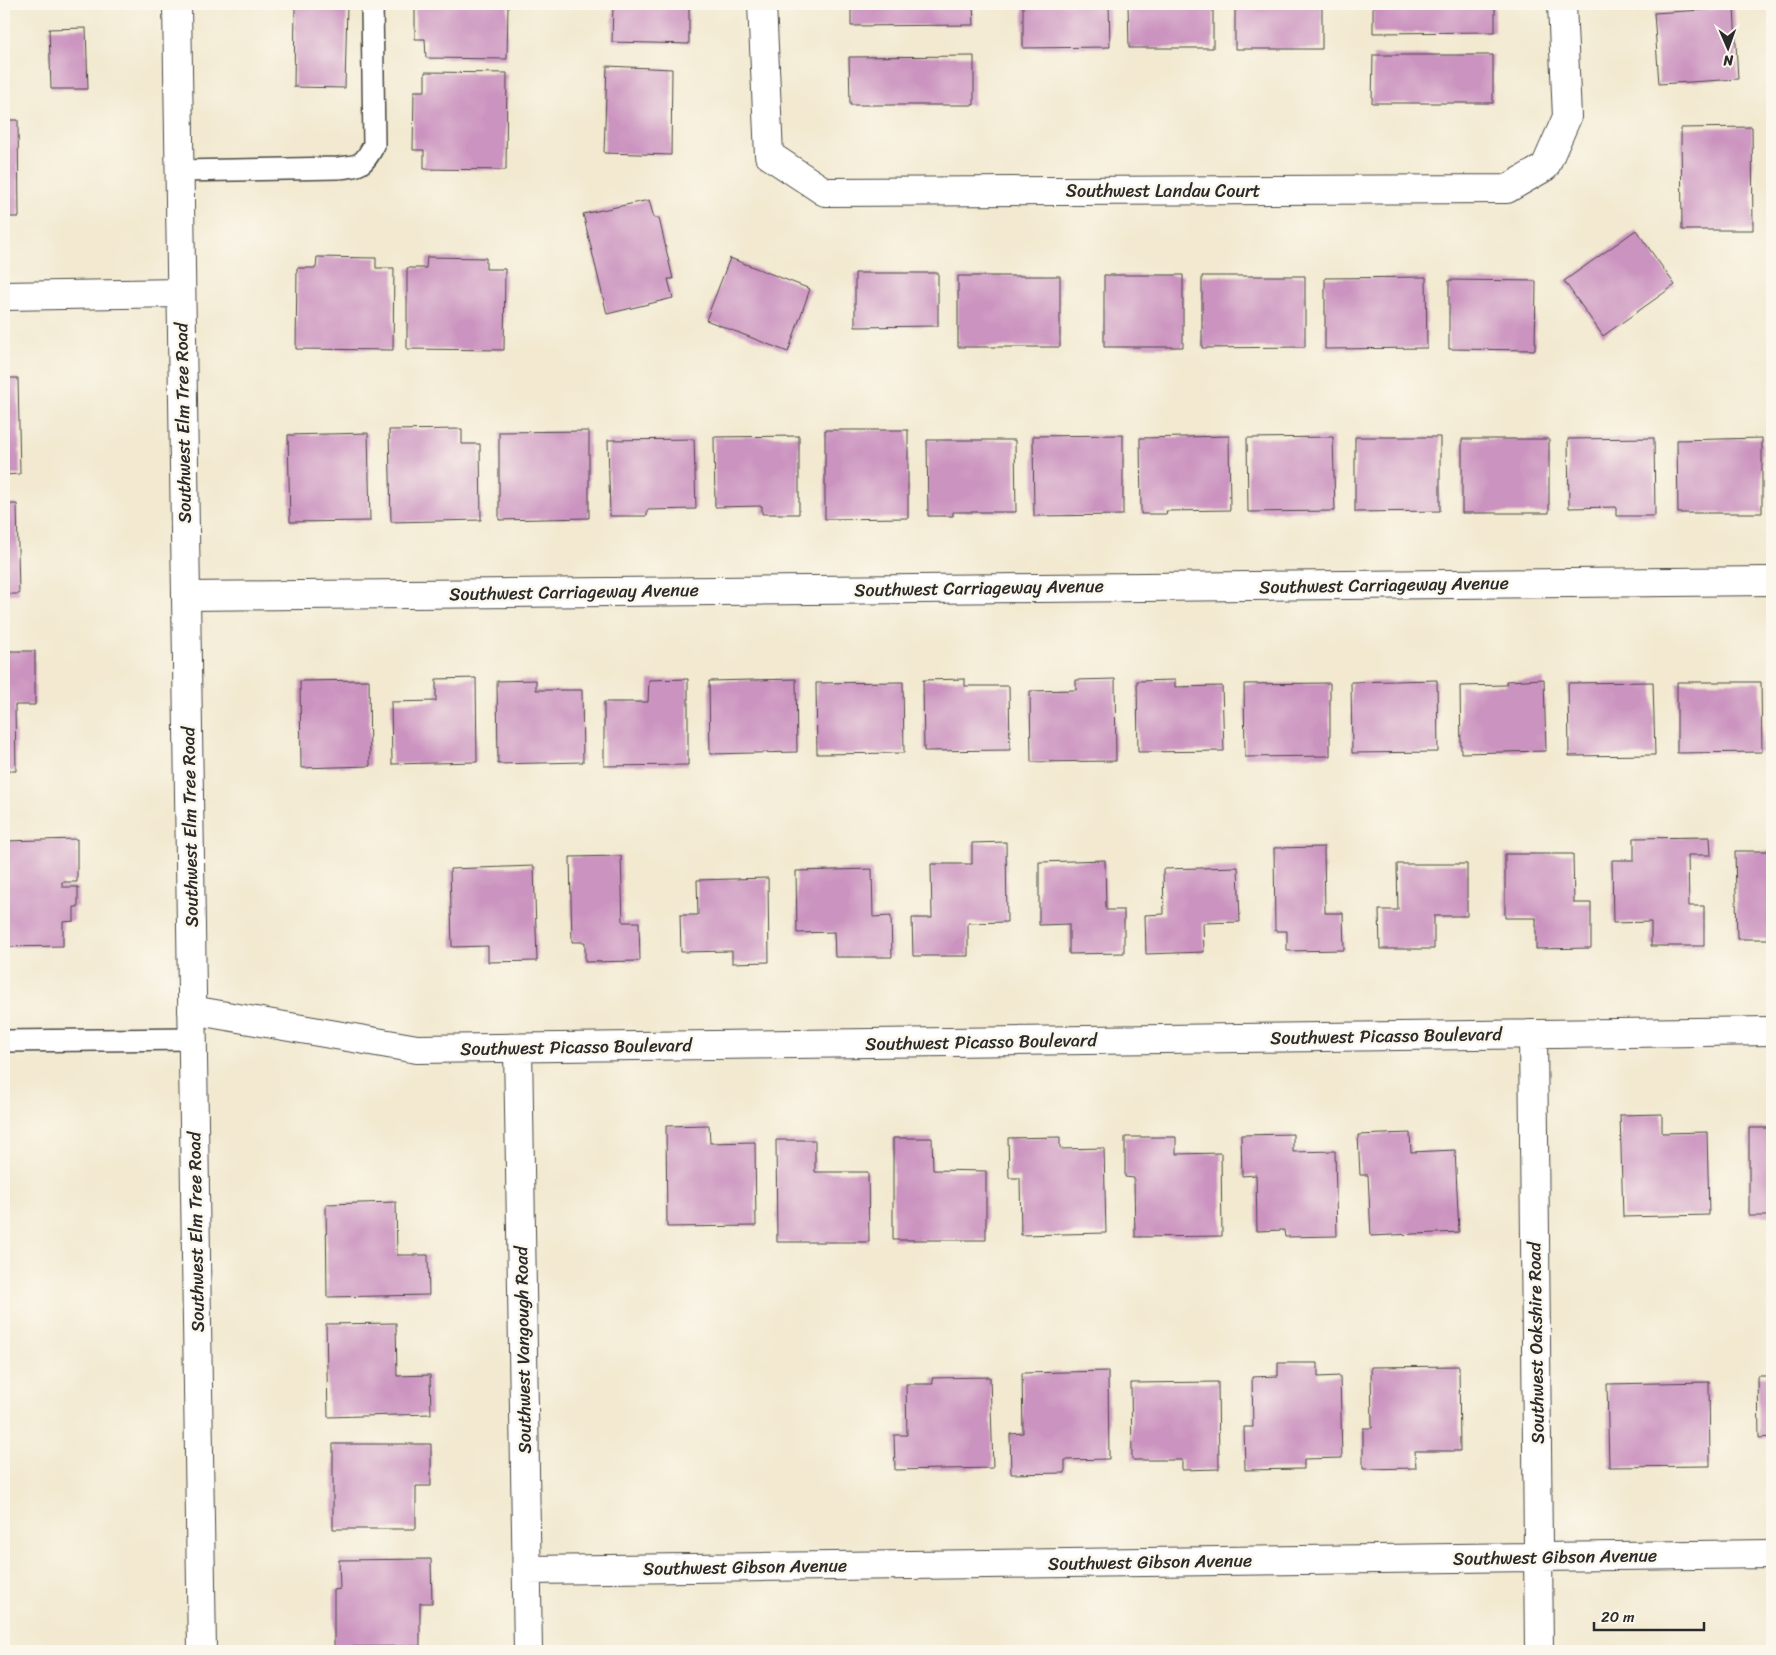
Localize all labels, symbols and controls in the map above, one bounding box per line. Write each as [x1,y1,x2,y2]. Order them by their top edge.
north arrow [1704,22,1754,72]
text: N [1723,48,1735,73]
street label: Southwest Landau Court [1066,175,1260,207]
street label: Southwest Elm Tree Road [165,321,201,523]
street label: Southwest Carriageway Avenue [1259,567,1509,603]
street label: Southwest Carriageway Avenue [854,570,1104,606]
street label: Southwest Carriageway Avenue [449,574,699,610]
street label: Southwest Elm Tree Road [172,725,208,927]
street label: Southwest Picasso Boulevard [1270,1018,1504,1054]
street label: Southwest Picasso Boulevard [865,1024,1099,1060]
street label: Southwest Picasso Boulevard [460,1029,694,1065]
street label: Southwest Elm Tree Road [178,1130,214,1332]
street label: Southwest Oakshire Road [1518,1240,1554,1444]
street label: Southwest Vangough Road [505,1245,541,1454]
street label: Southwest Gibson Avenue [1453,1539,1657,1575]
street label: Southwest Gibson Avenue [1048,1544,1252,1580]
street label: Southwest Gibson Avenue [643,1549,847,1585]
scale bar [1594,1600,1704,1632]
text: 20 m [1601,1604,1635,1630]

